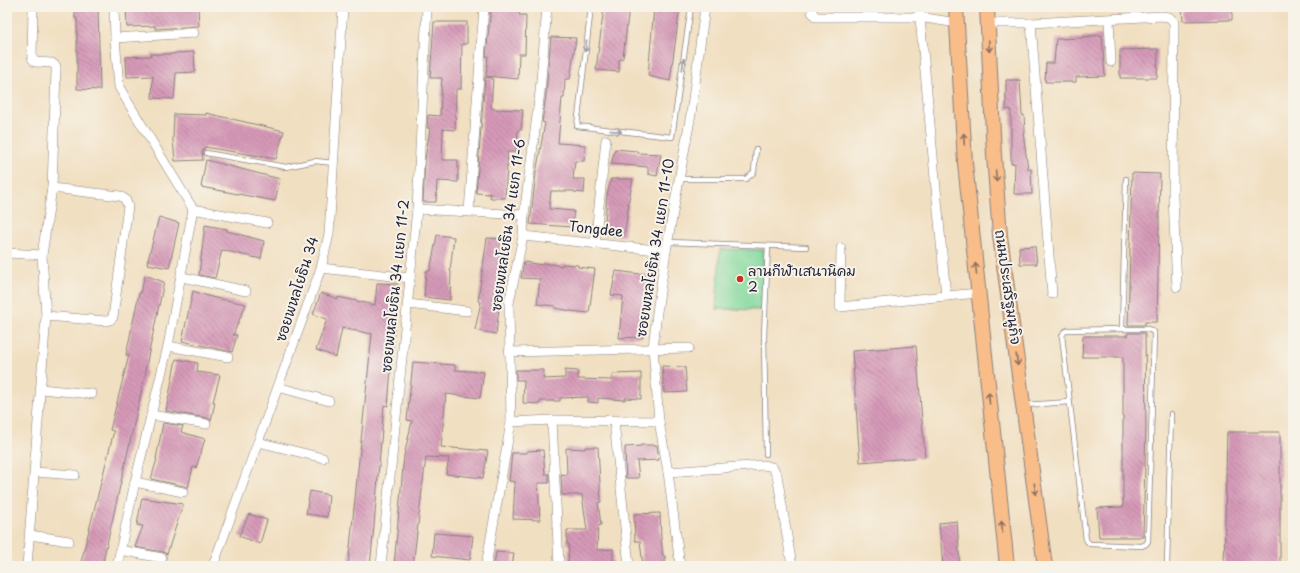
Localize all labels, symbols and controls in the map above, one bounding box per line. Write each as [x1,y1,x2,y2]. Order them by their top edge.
one-way arrow [583,39,590,52]
one-way arrow [985,39,992,52]
one-way arrow [679,58,687,71]
one-way arrow [609,127,622,134]
one-way arrow [960,133,967,146]
street label: ซอยพหลโยธิน 34 แยก 11-6 [485,137,530,313]
street label: ซอยพหลโยธิน 34 แยก 11-10 [630,157,679,339]
one-way arrow [992,169,999,182]
street label: ซอยพหลโยธิน 34 แยก 11-2 [375,198,414,373]
street label: Tongdee [568,215,624,242]
street label: ถนนประเสริฐมนูกิจ [990,228,1027,346]
street label: ซอยพหลโยธิน 34 [270,233,323,344]
place label: ลานกีฬาเสนานิคม 2 [748,260,856,297]
one-way arrow [972,263,980,276]
marker: ลานกีฬาเสนานิคม 2 [735,274,745,284]
one-way arrow [1013,353,1021,366]
one-way arrow [985,392,993,405]
one-way arrow [1031,482,1038,495]
one-way arrow [999,521,1006,534]

